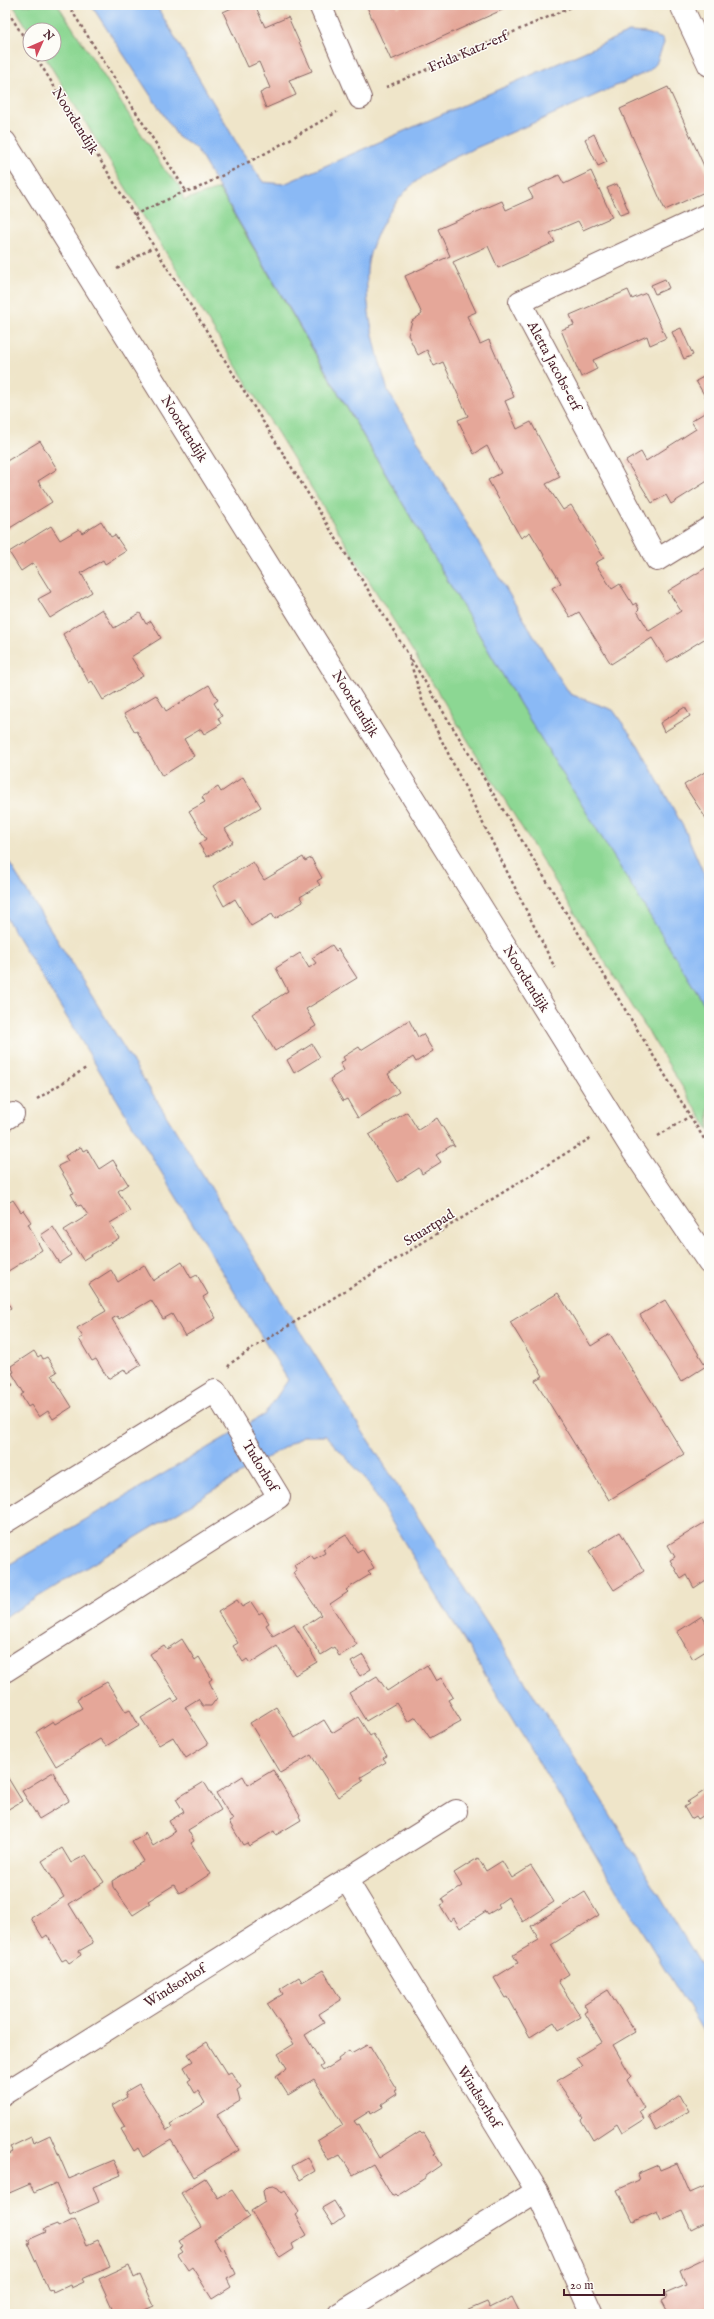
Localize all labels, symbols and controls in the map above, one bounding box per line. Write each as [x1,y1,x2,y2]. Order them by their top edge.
north arrow [22,22,62,62]
street label: Frida Katz-erf [425,26,513,77]
text: N [39,27,57,44]
street label: Noordendijk [47,84,103,158]
street label: Aletta Jacobs-erf [522,317,587,416]
street label: Noordendijk [156,392,212,466]
street label: Noordendijk [327,667,383,741]
street label: Noordendijk [498,942,554,1016]
street label: Stuartpad [400,1205,458,1251]
street label: Tudorhof [238,1437,284,1497]
street label: Windsorhof [141,1958,212,2012]
street label: Windsorhof [453,2063,507,2134]
scale bar [564,2271,664,2297]
text: 20 m [570,2278,593,2293]

